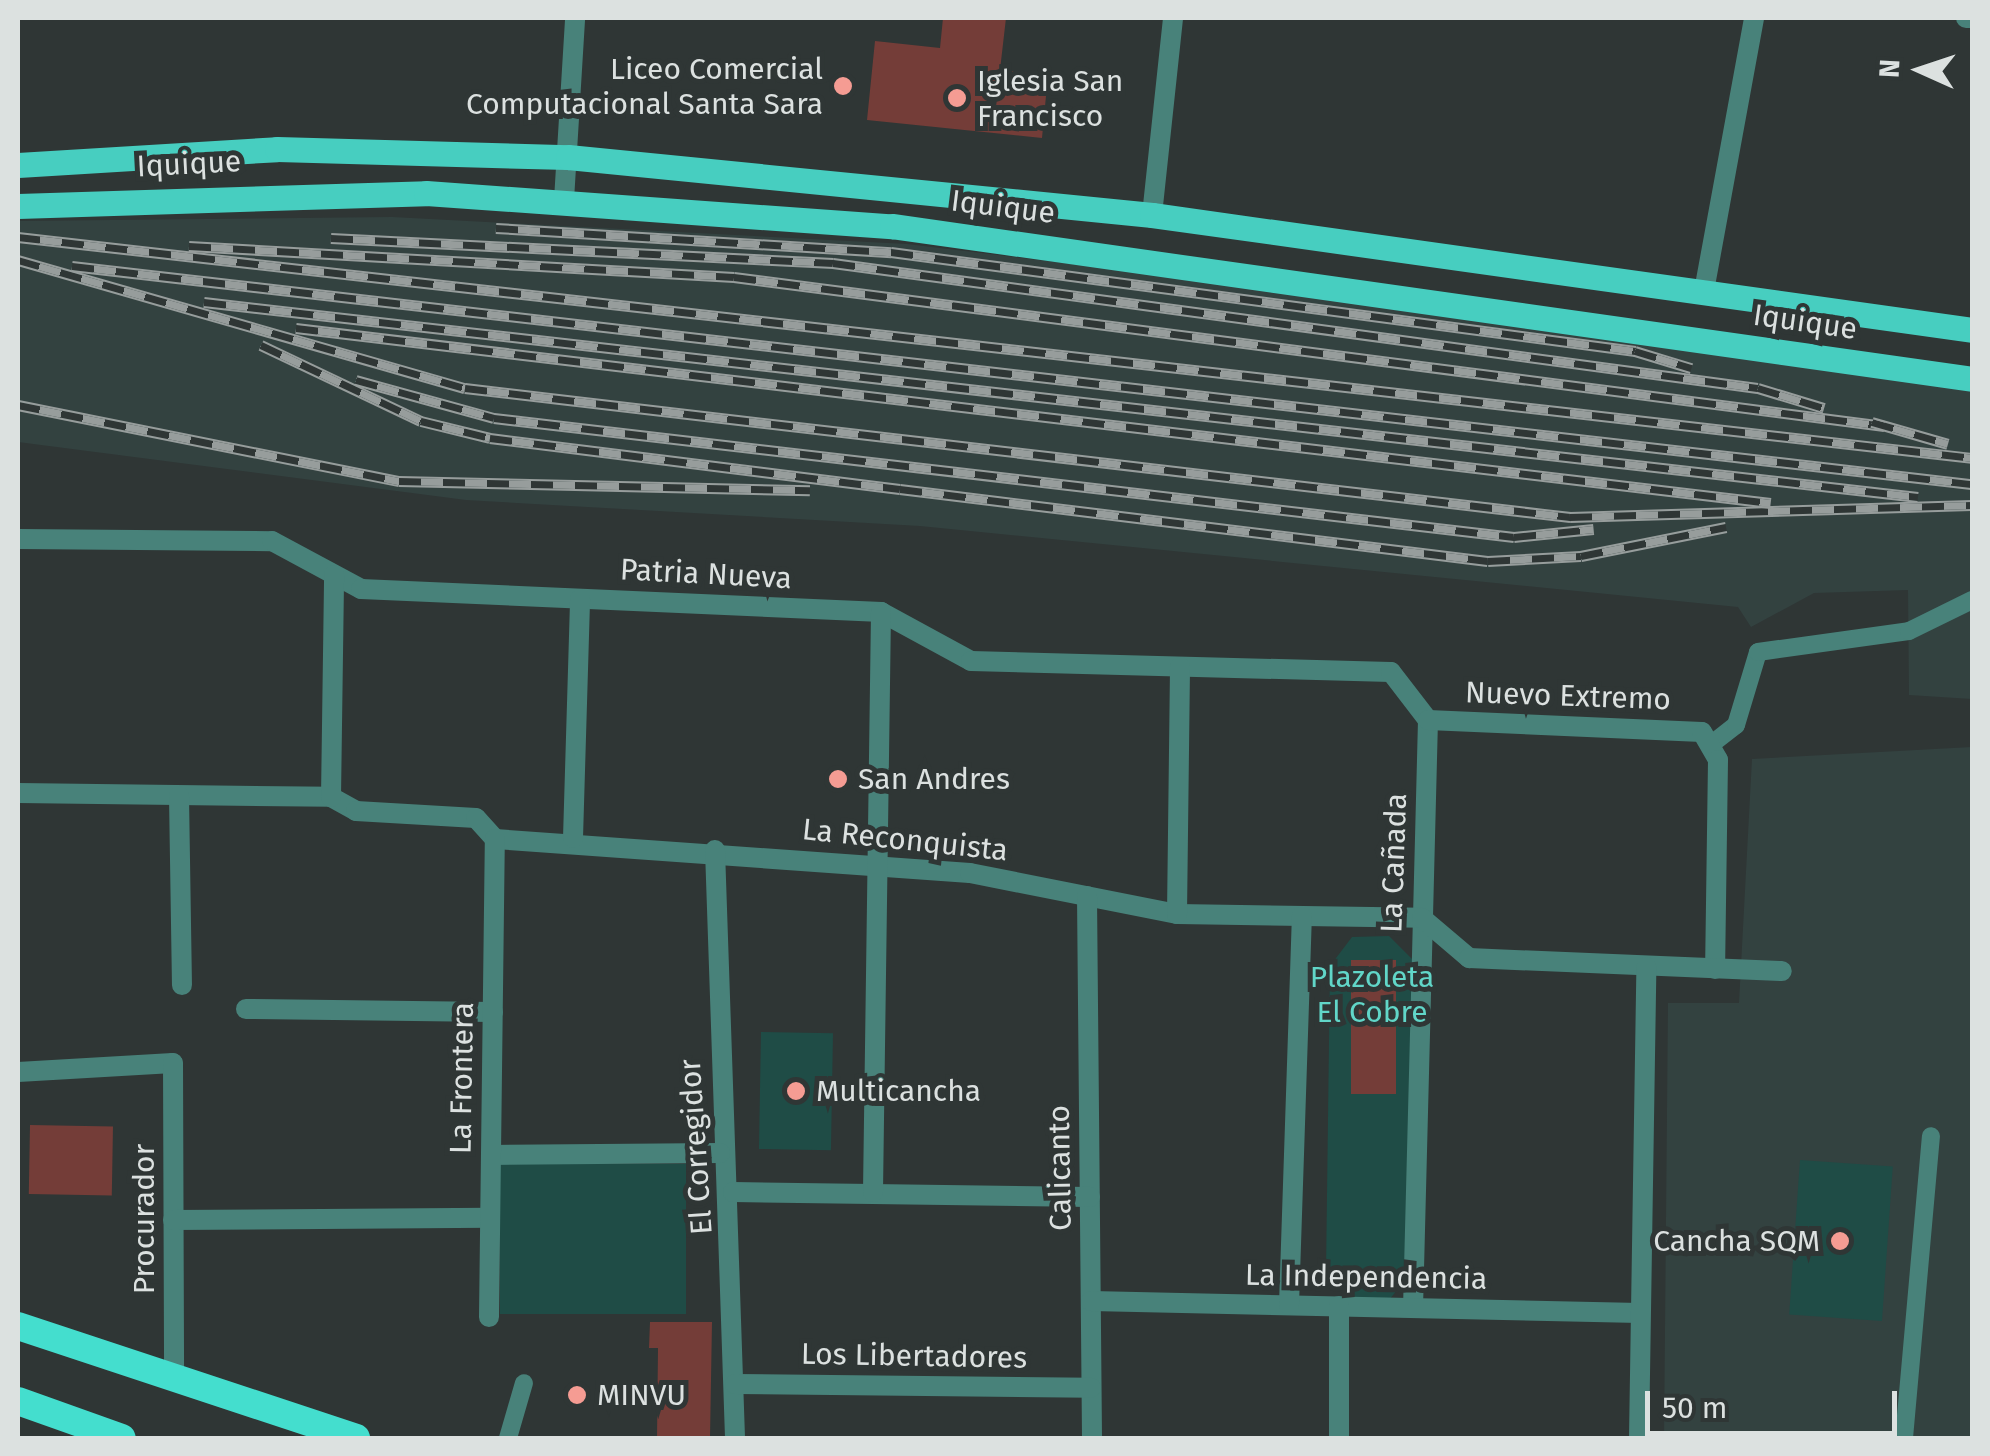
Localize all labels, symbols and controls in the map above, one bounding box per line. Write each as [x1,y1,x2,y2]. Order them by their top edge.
north arrow [1870,20,1970,120]
place label: Liceo Comercial Computacional Santa Sara [466,51,823,122]
text: N [1873,58,1907,79]
place label: Iglesia San Francisco [977,63,1123,134]
marker: Liceo Comercial Computacional Santa Sara [832,75,854,97]
marker: Iglesia San Francisco [946,87,968,109]
street label: Iquique [136,143,242,185]
street label: Iquique [949,183,1057,231]
street label: Iquique [1751,297,1859,347]
street label: Patria Nueva [619,552,793,596]
street label: Nuevo Extremo [1464,674,1672,718]
place label: San Andres [858,761,1010,797]
marker: San Andres [827,768,849,790]
street label: La Cañada [1374,792,1414,934]
street label: La Reconquista [800,811,1010,869]
park label: Plazoleta El Cobre [1310,959,1434,1030]
street label: La Frontera [443,1002,481,1154]
street label: El Corregidor [672,1058,720,1236]
place label: Multicancha [816,1073,981,1109]
marker: Multicancha [785,1080,807,1102]
street label: Calicanto [1041,1105,1079,1231]
street label: Procurador [126,1144,162,1294]
place label: Cancha SQM [1653,1223,1820,1259]
marker: Cancha SQM [1829,1230,1851,1252]
street label: La Independencia [1245,1257,1487,1297]
street label: Los Libertadores [801,1336,1027,1376]
scale bar [1650,1371,1902,1433]
place label: MINVU [597,1377,686,1413]
marker: MINVU [566,1384,588,1406]
text: 50 m [1662,1390,1727,1426]

